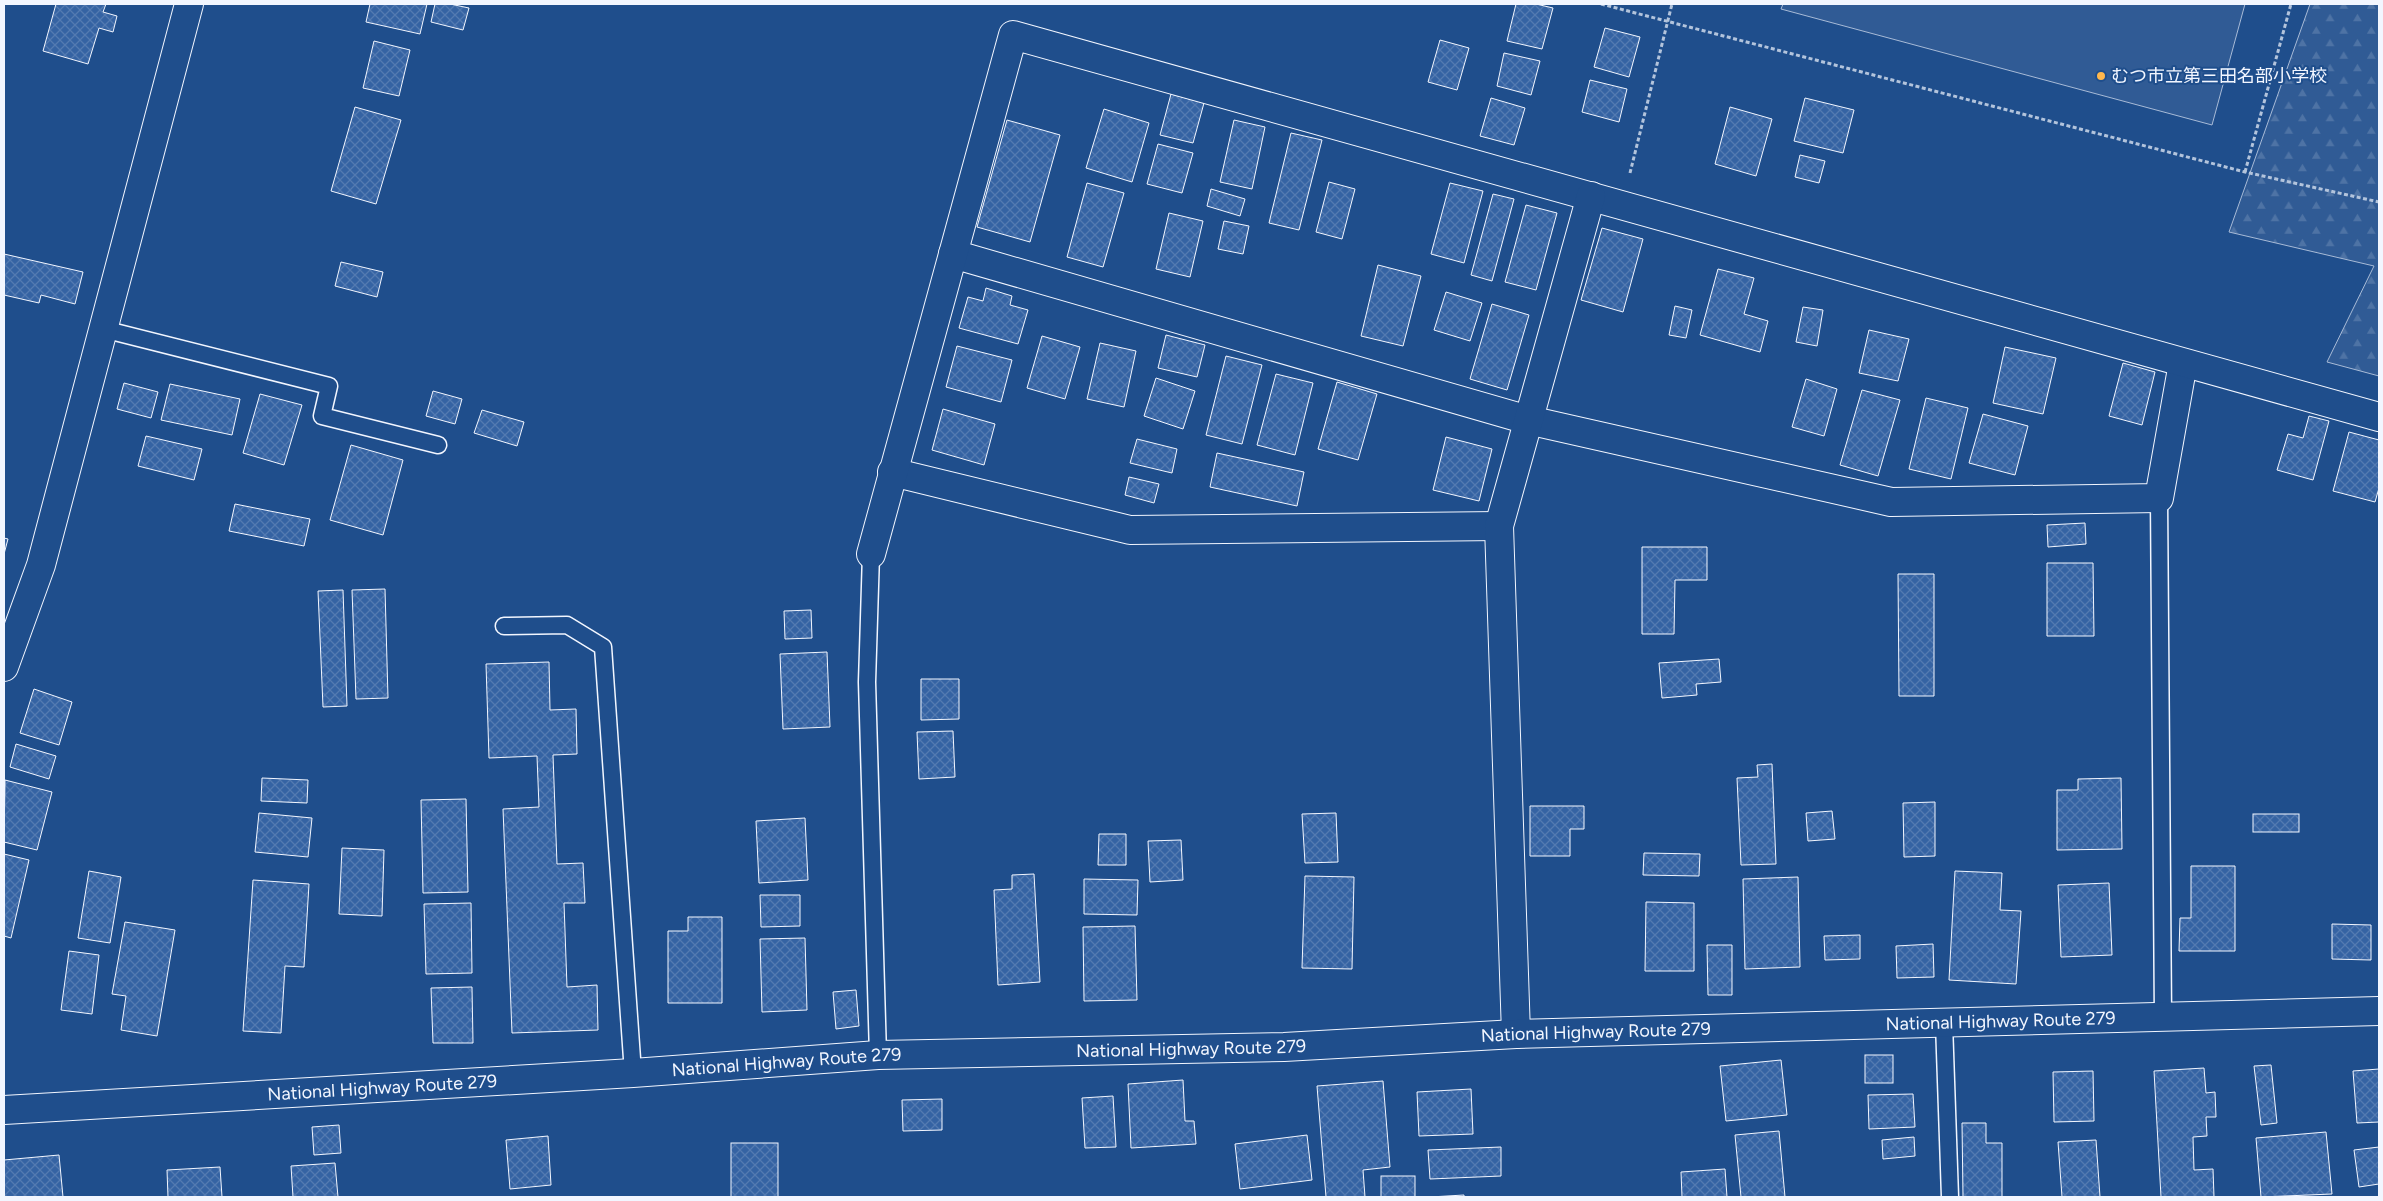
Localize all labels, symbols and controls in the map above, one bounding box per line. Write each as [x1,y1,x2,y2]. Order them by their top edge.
place label: むつ市立第三田名部小学校 [2111,65,2327,87]
marker: むつ市立第三田名部小学校 [2095,70,2107,82]
street label: National Highway Route 279 [1885,1007,2116,1035]
street label: National Highway Route 279 [1480,1018,1711,1047]
street label: National Highway Route 279 [1076,1035,1307,1062]
street label: National Highway Route 279 [671,1044,902,1081]
street label: National Highway Route 279 [267,1070,498,1105]

